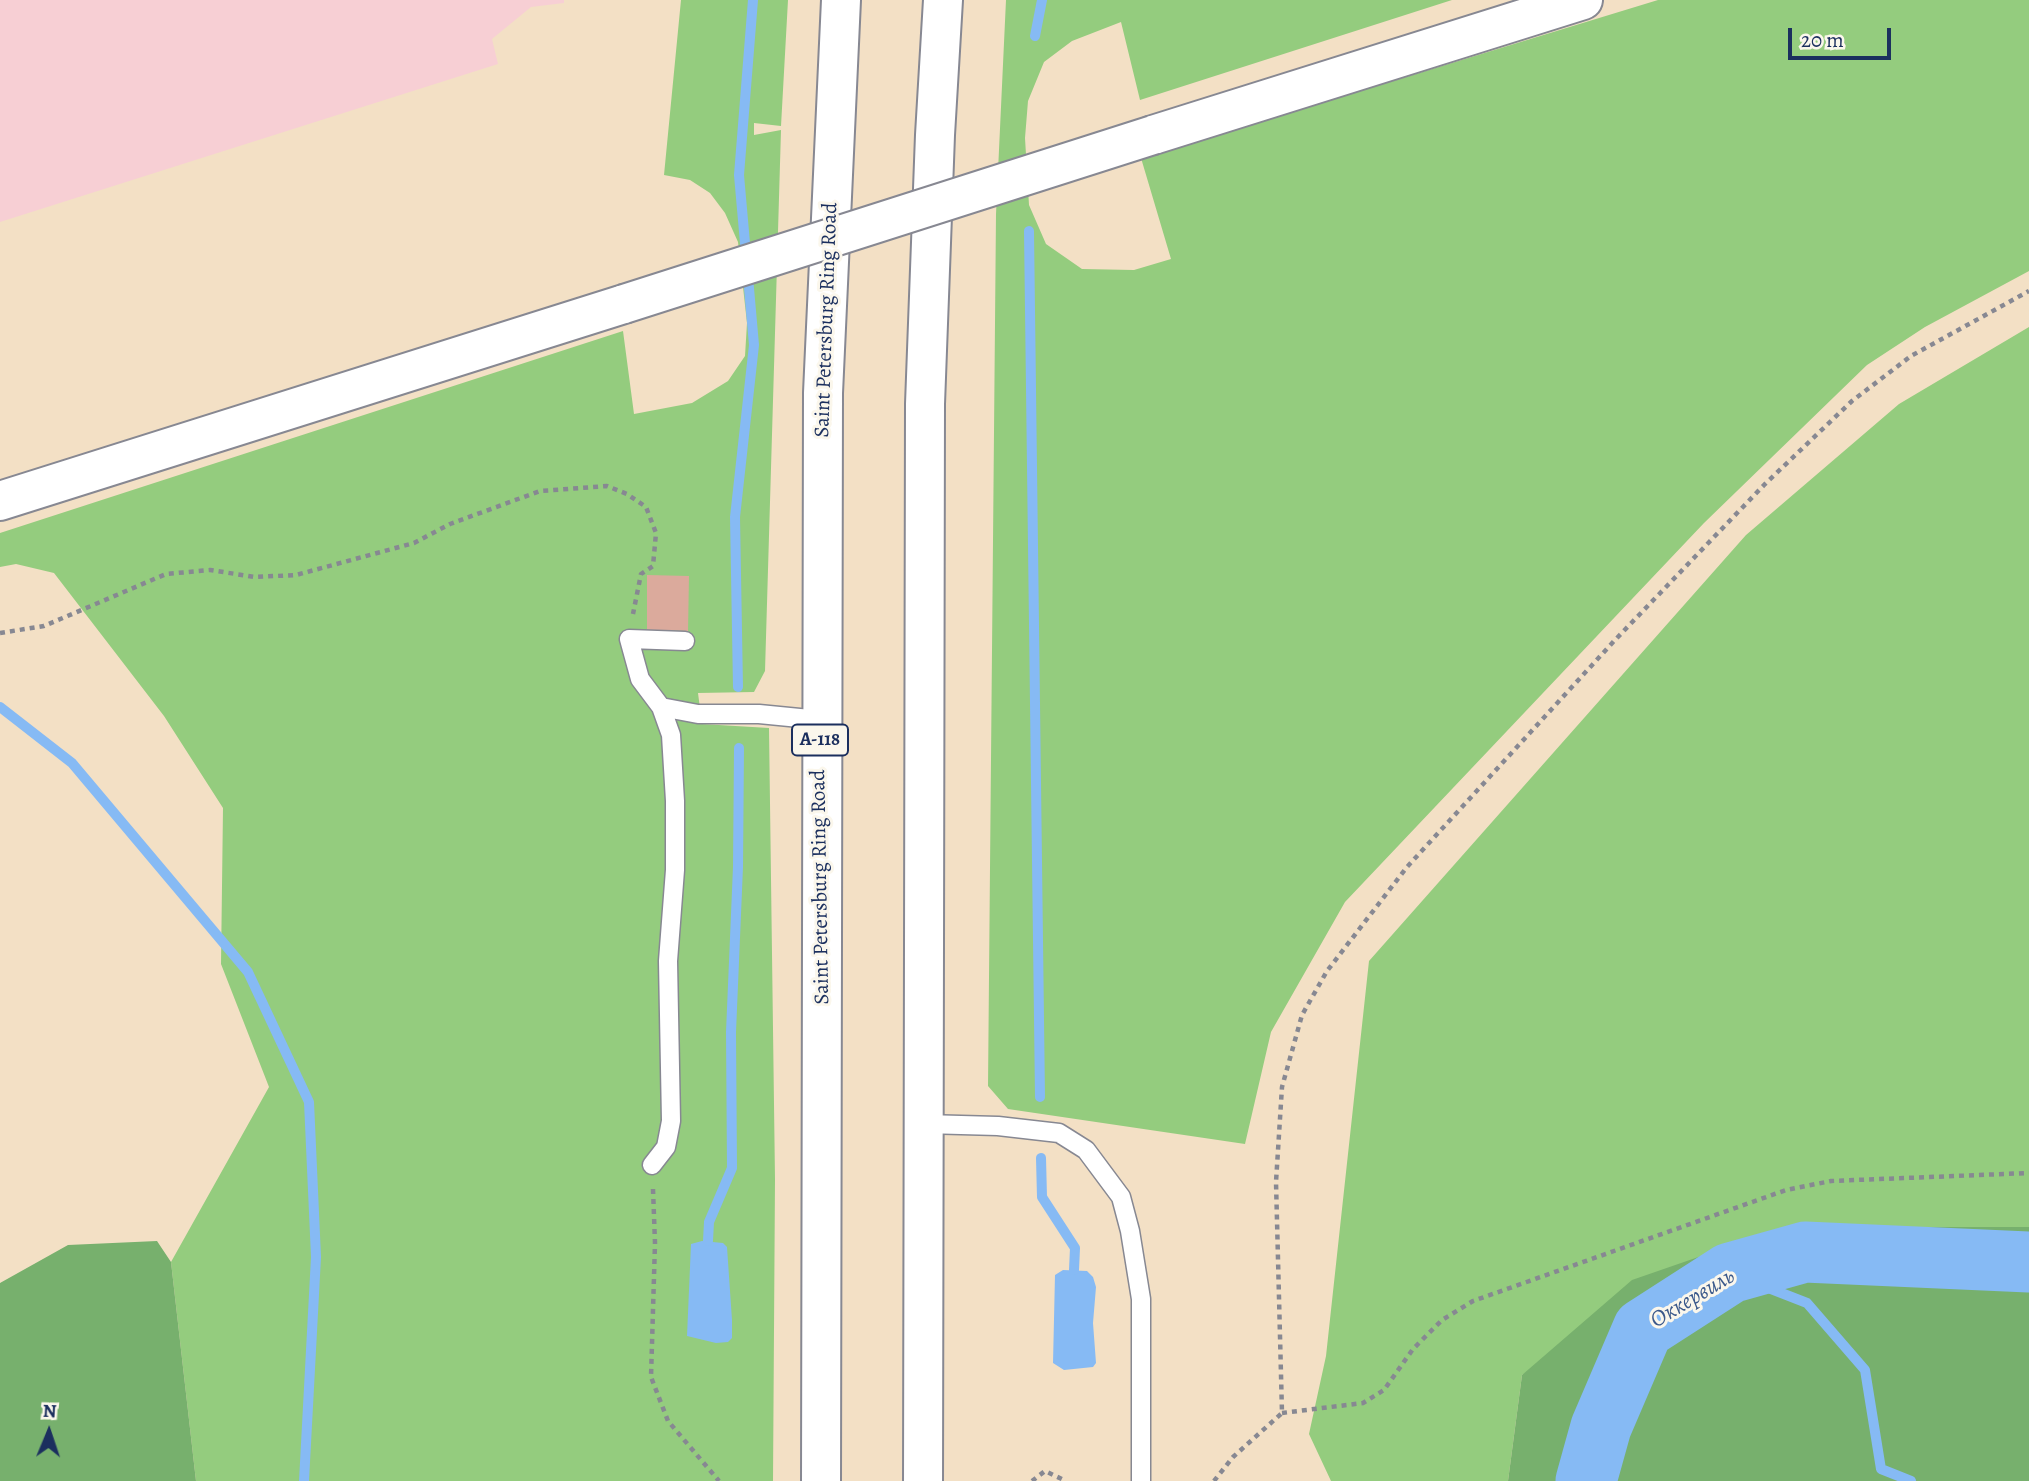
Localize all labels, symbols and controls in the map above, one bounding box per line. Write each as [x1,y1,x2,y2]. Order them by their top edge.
scale bar [1791,14,1894,58]
text: 20 m [1801,26,1844,54]
street label: Saint Petersburg Ring Road [810,202,844,438]
road number: А-118 [792,724,848,755]
street label: Saint Petersburg Ring Road [806,769,836,1005]
water label: Оккервиль [1646,1263,1740,1335]
north arrow [14,1397,84,1467]
text: N [42,1398,57,1424]

